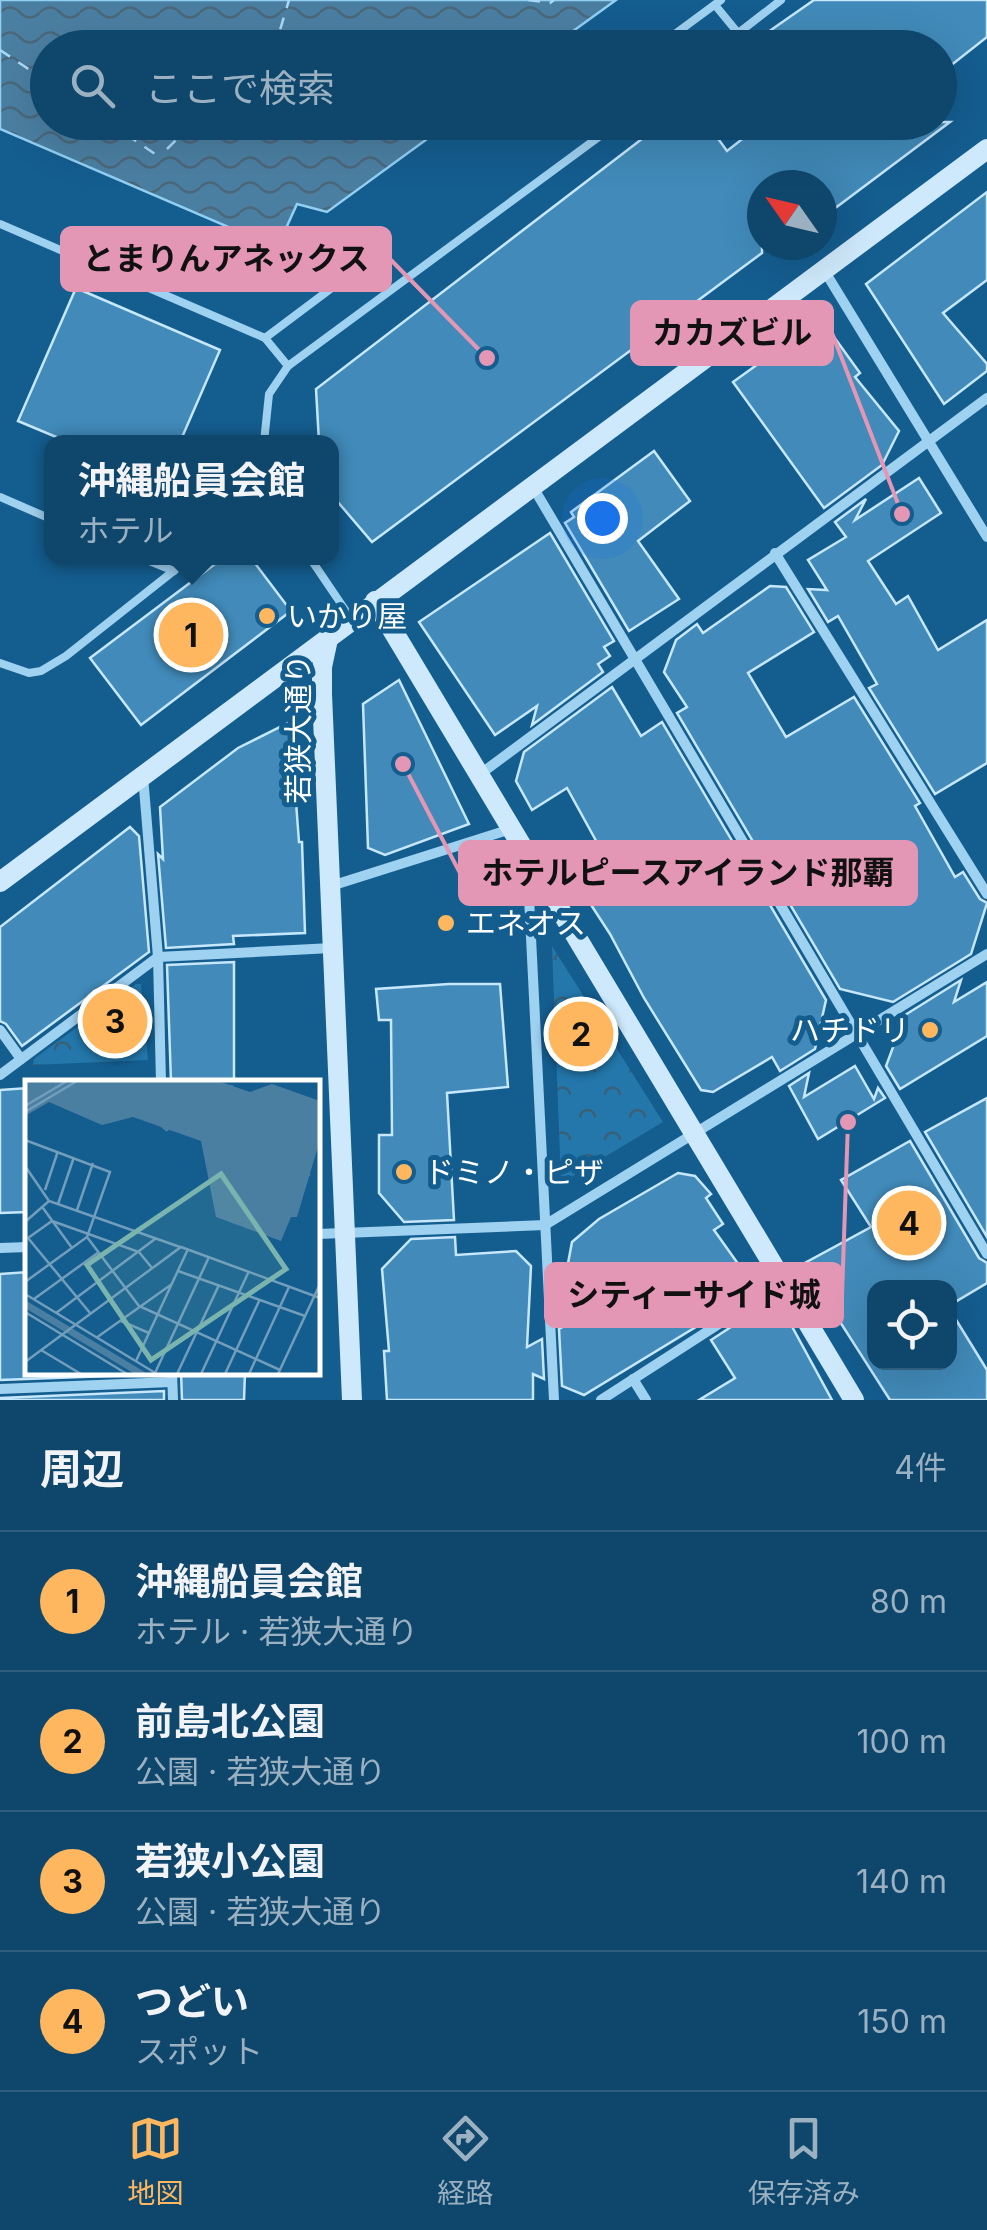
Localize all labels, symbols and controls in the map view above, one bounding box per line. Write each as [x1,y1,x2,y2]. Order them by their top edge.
search box [30,30,957,140]
icon: search [65,58,120,113]
text: ここで検索 [145,65,335,111]
north arrow [747,170,837,260]
callout: とまりんアネックス [62,228,390,290]
text: とまりんアネックス [82,239,370,278]
callout: カカズビル [632,302,832,364]
text: カカズビル [652,313,812,352]
popup [44,435,339,565]
text: 沖縄船員会館 [77,457,306,503]
your location [577,493,628,544]
text: ホテル [77,511,174,550]
pin: 1 [158,598,224,672]
place label: いかり屋 [287,598,407,634]
marker: いかり屋 [256,605,278,627]
street label: 若狭大通り [280,654,316,804]
callout: ホテルピースアイランド那覇 [460,842,916,904]
text: ホテルピースアイランド那覇 [482,853,894,892]
place label: エネオス [466,905,586,941]
marker: エネオス [435,912,457,934]
pin: 3 [82,984,148,1058]
pin: 2 [548,996,614,1072]
place label: ハチドリ [790,1012,910,1048]
marker: ハチドリ [919,1019,941,1041]
inset map [25,1080,320,1375]
place label: ドミノ・ピザ [424,1154,604,1190]
marker: ドミノ・ピザ [393,1161,415,1183]
pin: 4 [876,1186,942,1260]
callout: シティーサイド城 [546,1264,842,1326]
text: シティーサイド城 [567,1275,821,1314]
map controls [867,1280,957,1370]
button: locate [867,1280,957,1370]
text: 周辺 [40,1443,124,1494]
text: 4件 [894,1448,947,1487]
text: 沖縄船員会館 [135,1558,363,1604]
text: 1 [66,1582,79,1621]
text: 80 m [870,1582,947,1621]
text: ホテル · 若狭大通り [135,1612,418,1651]
text: 前島北公園 [135,1698,325,1744]
text: 2 [62,1722,83,1761]
text: 100 m [857,1722,947,1761]
text: 公園 · 若狭大通り [135,1752,386,1791]
text: 若狭小公園 [135,1838,325,1884]
text: 3 [62,1862,83,1901]
text: 140 m [856,1862,947,1901]
text: 公園 · 若狭大通り [135,1892,386,1931]
text: つどい [135,1978,249,2024]
text: 4 [62,2002,83,2041]
text: 150 m [857,2002,947,2041]
text: スポット [135,2032,263,2071]
tab: 地図 [127,2111,183,2211]
tab: 経路 [437,2111,494,2211]
tab: 保存済み [748,2111,860,2211]

